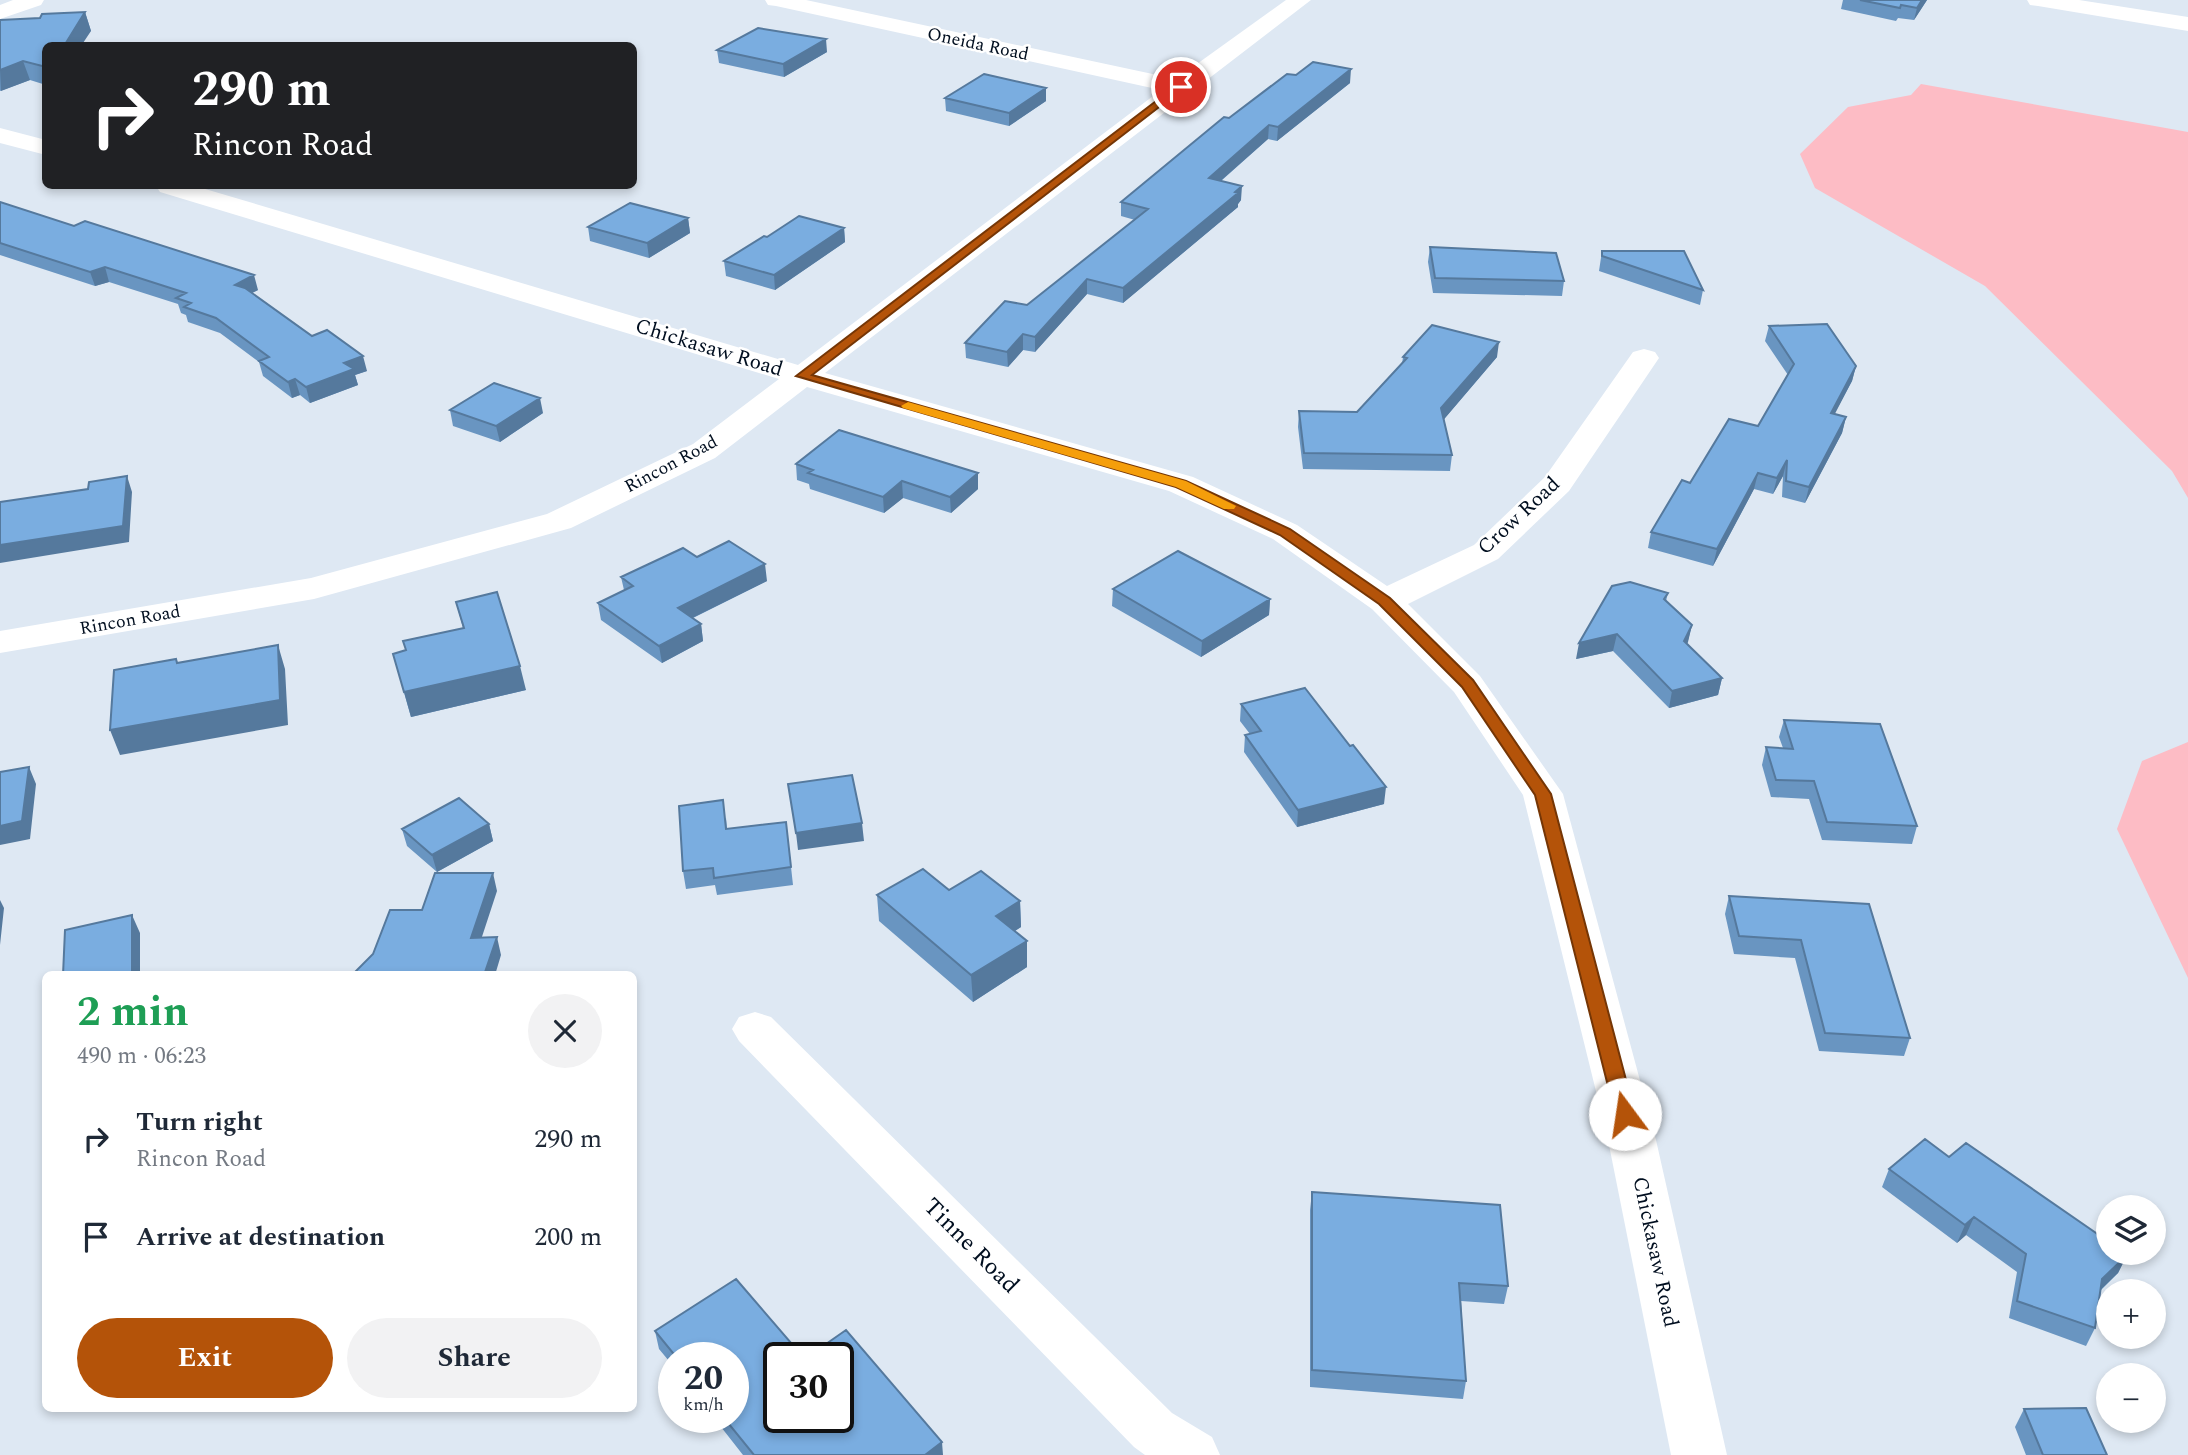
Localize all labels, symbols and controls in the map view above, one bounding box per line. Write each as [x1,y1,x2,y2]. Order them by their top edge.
street label: Oneida Road [925,20,1031,68]
text: 290 m [192,53,331,128]
pin [1151,57,1211,117]
icon: arrive [1162,68,1200,106]
icon: right [77,70,168,161]
text: Rincon Road [192,121,373,170]
street label: Chickasaw Road [631,310,787,386]
street label: Rincon Road [620,428,722,500]
street label: Crow Road [1470,469,1568,563]
street label: Rincon Road [77,598,183,642]
text: 2 min [77,981,189,1044]
button: close [528,994,602,1068]
text: 490 m · 06:23 [77,1039,206,1074]
position arrow [1588,1077,1662,1151]
text: Turn right [136,1102,263,1142]
text: 290 m [534,1119,602,1159]
icon: right [77,1120,115,1158]
text: Rincon Road [136,1142,266,1177]
street label: Chickasaw Road [1623,1174,1687,1330]
street label: Tinne Road [915,1190,1027,1302]
map controls [2096,1195,2166,1433]
button: layers [2096,1195,2166,1265]
text: Arrive at destination [136,1217,385,1257]
text: 200 m [534,1217,602,1257]
icon: arrive [77,1218,115,1256]
button: + [2096,1279,2166,1349]
button: Exit [77,1318,333,1398]
button: Share [347,1318,602,1398]
speed limit sign: 30 [763,1342,854,1433]
text: 20 [684,1352,723,1405]
button: − [2096,1363,2166,1433]
text: km/h [683,1391,724,1418]

